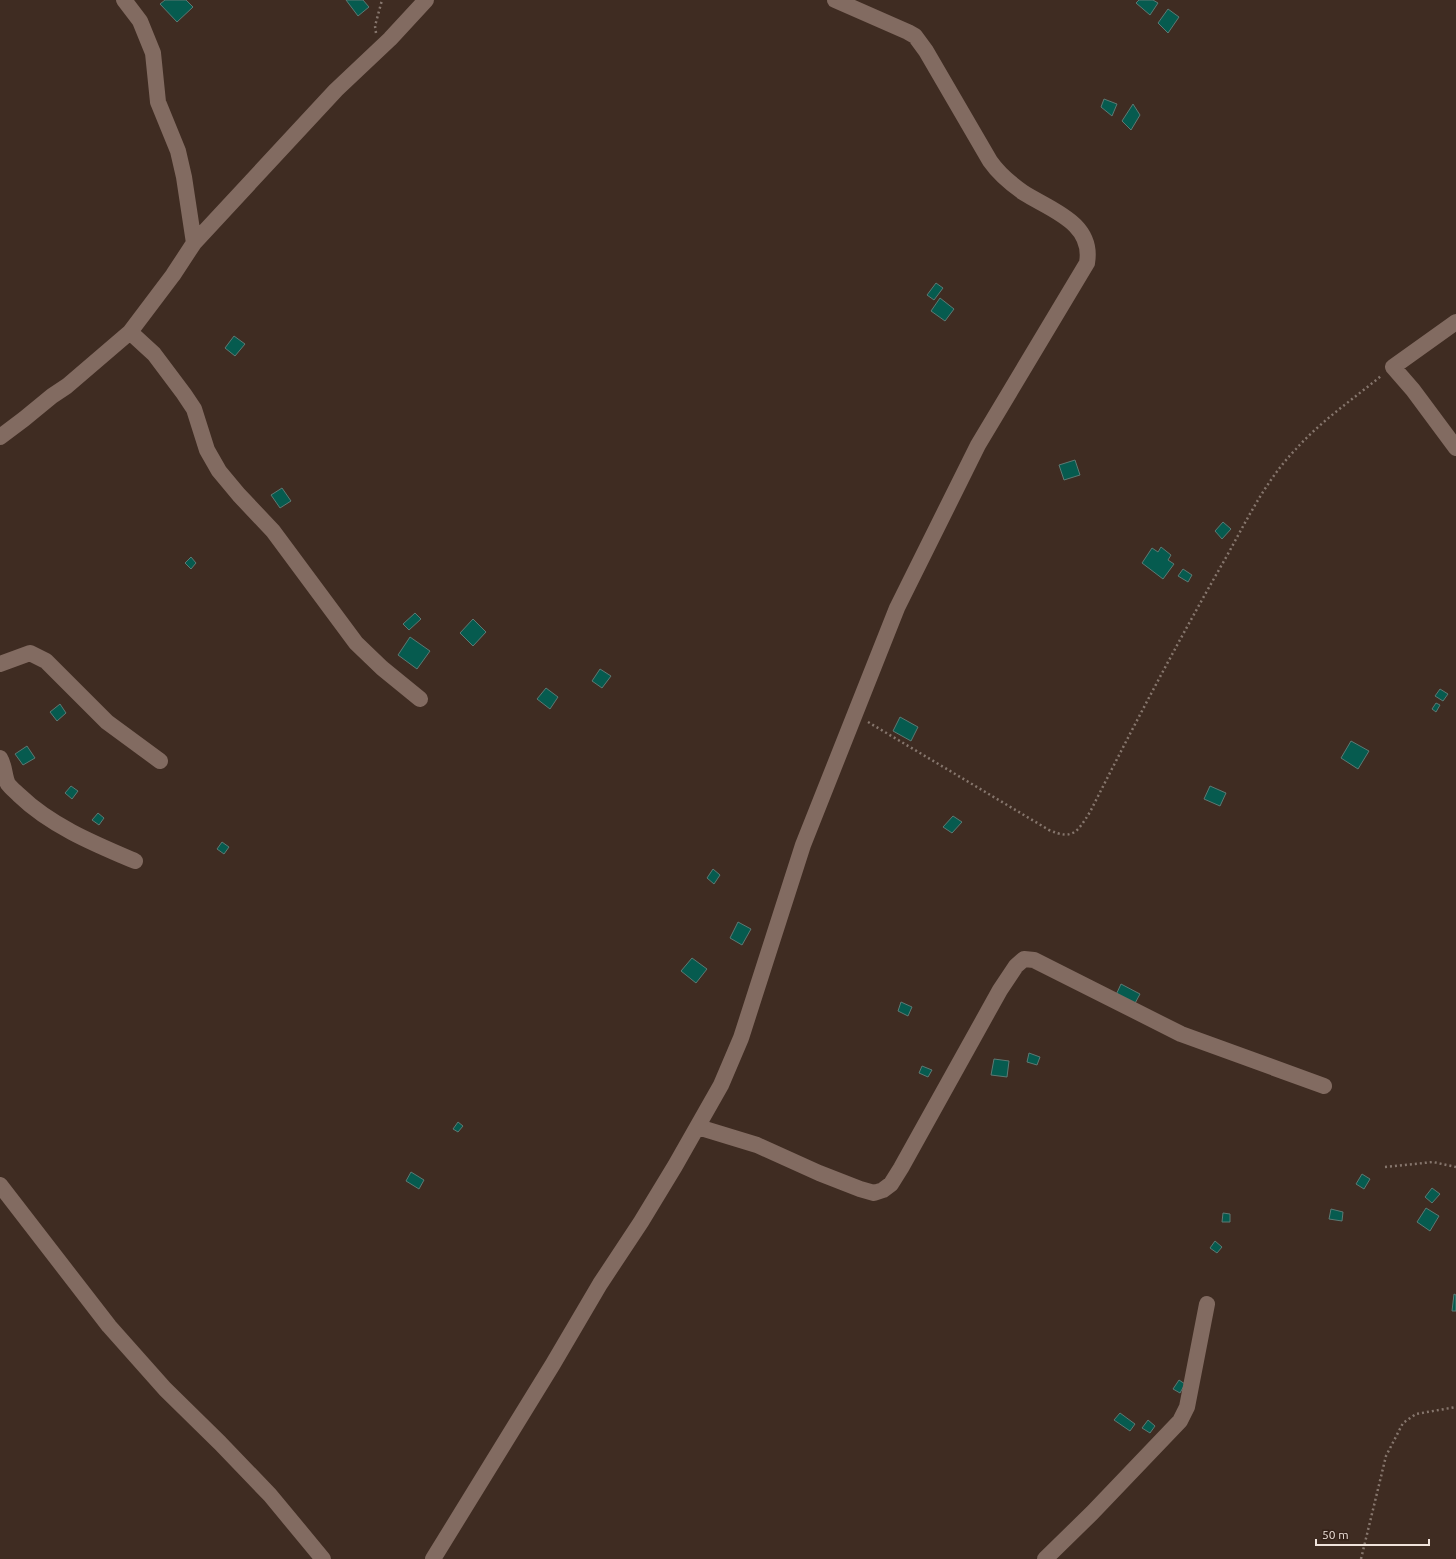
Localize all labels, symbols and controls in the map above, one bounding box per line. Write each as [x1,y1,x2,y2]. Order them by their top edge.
scale bar [1316,1521,1429,1547]
text: 50 m [1322,1528,1349,1541]

